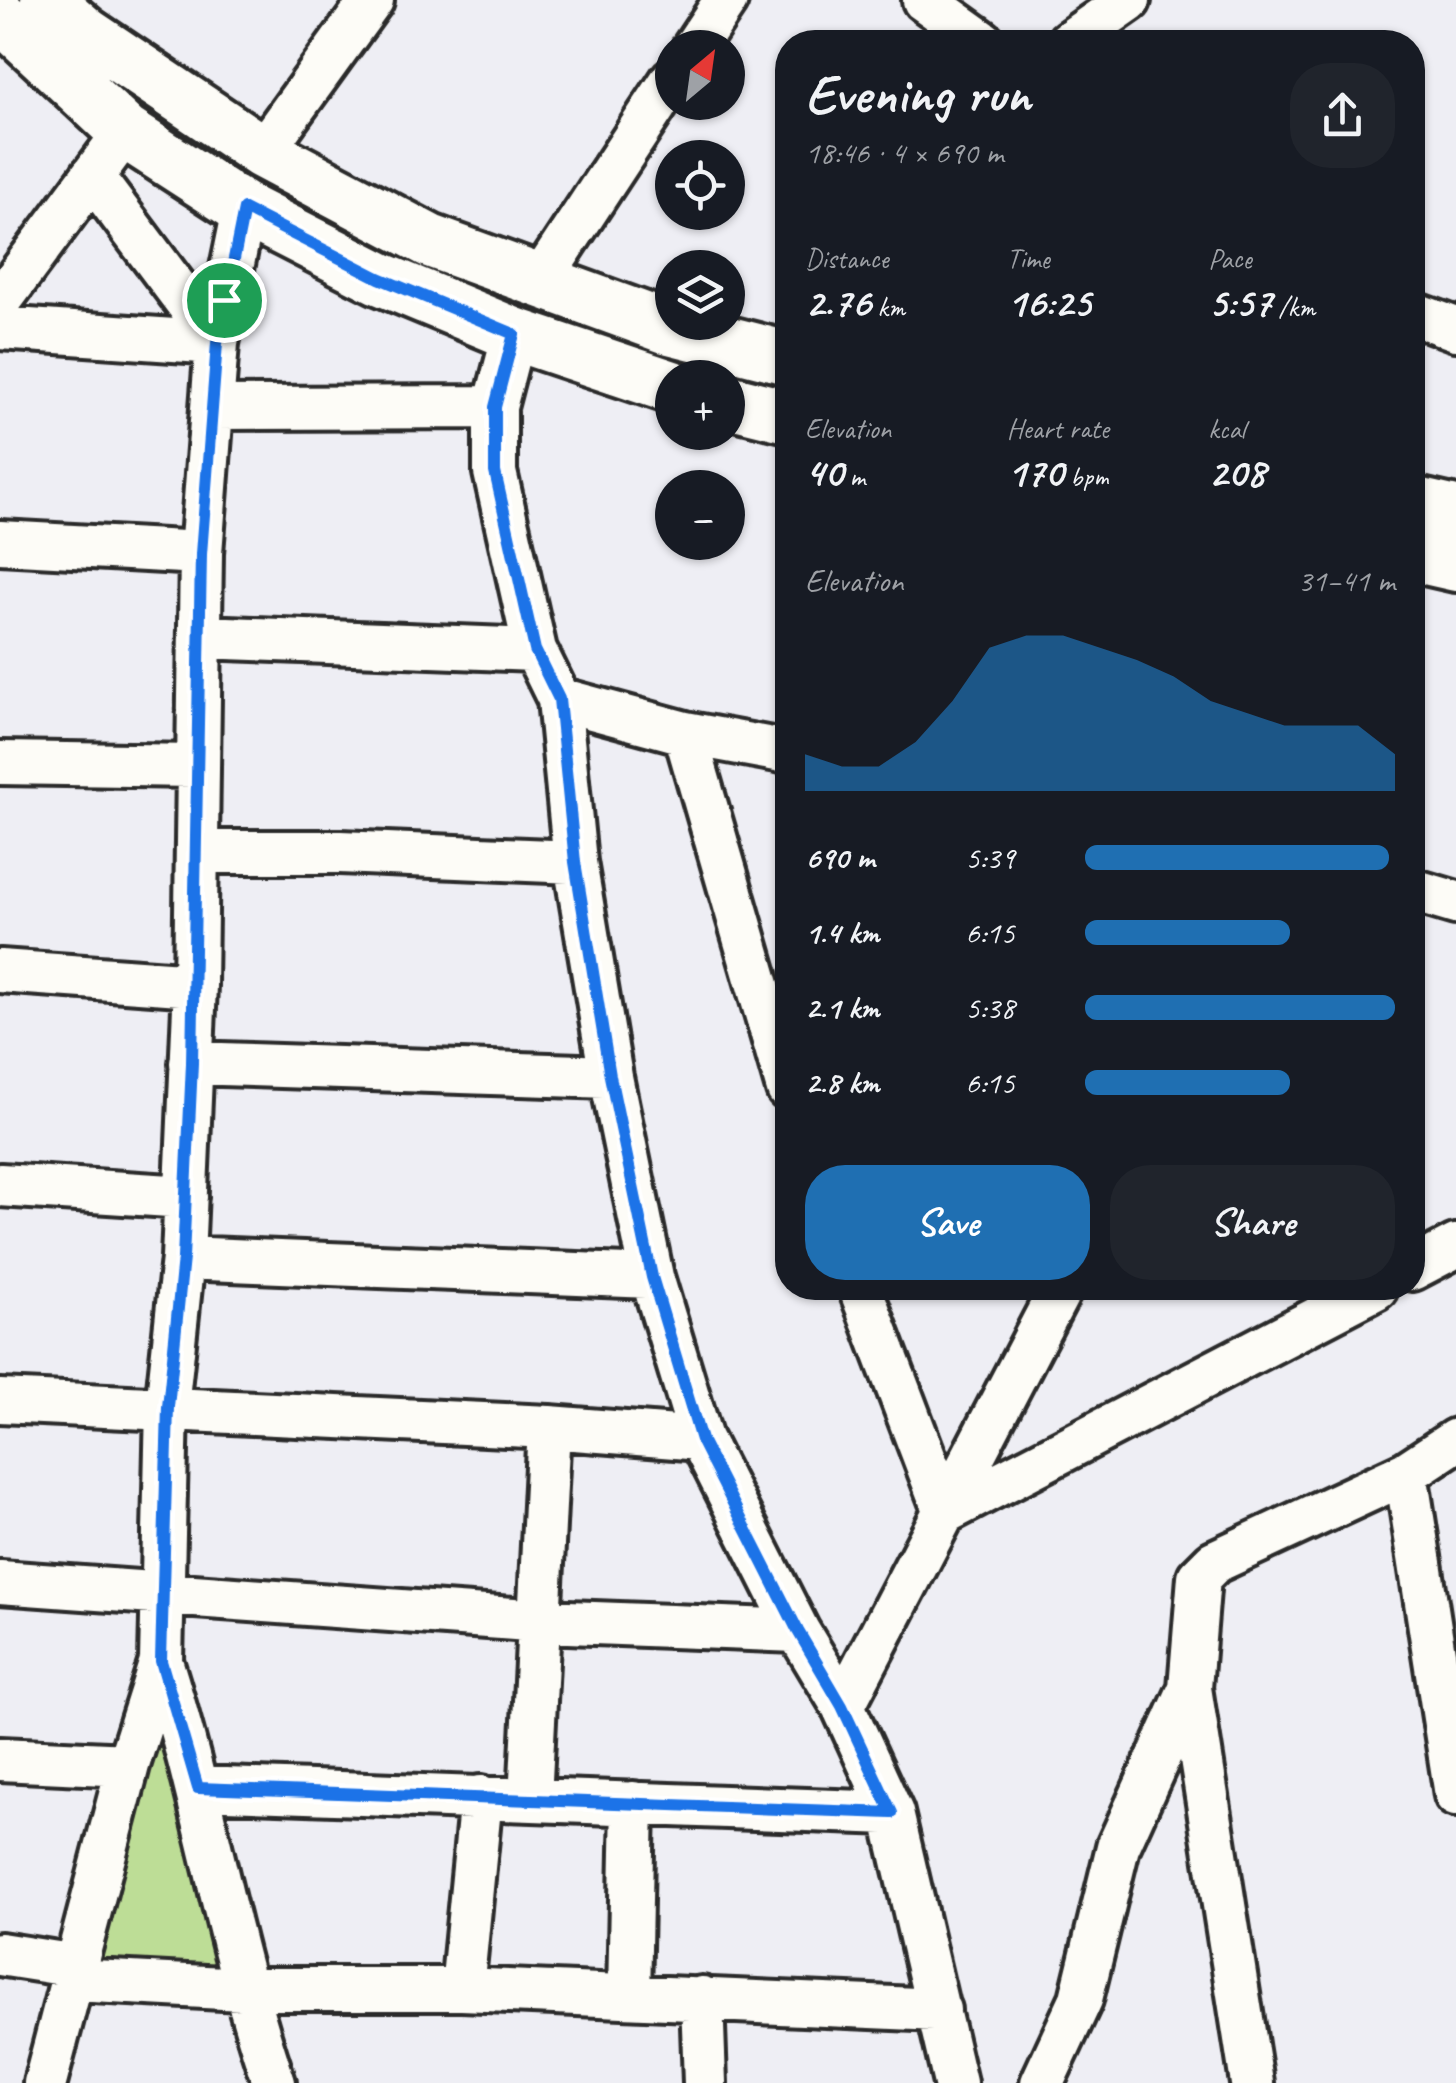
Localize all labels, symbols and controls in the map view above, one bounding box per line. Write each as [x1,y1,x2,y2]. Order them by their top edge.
north arrow [655,30,745,120]
map controls [655,30,745,560]
text: Evening run [805,59,1030,129]
button: share [1290,63,1395,168]
text: 18:46 · 4 × 690 m [805,132,1003,173]
button: locate [655,140,745,230]
text: Distance [805,241,889,276]
text: Time [1007,241,1050,276]
text: Pace [1208,241,1251,276]
button: layers [655,250,745,340]
pin [182,258,267,343]
icon: arrive [197,273,252,328]
text: 2.76 [805,276,871,329]
text: 16:25 [1007,276,1091,329]
text: 5:57 [1208,276,1272,329]
text: km [871,289,905,324]
text: /km [1272,289,1315,324]
button: + [655,360,745,450]
text: Elevation [805,411,891,446]
text: Heart rate [1007,411,1109,446]
text: kcal [1208,411,1245,446]
text: 40 [805,446,843,499]
text: 170 [1007,446,1063,499]
text: 208 [1208,446,1265,499]
text: m [843,459,865,494]
text: bpm [1063,459,1108,494]
button: − [655,470,745,560]
text: Elevation [805,560,903,601]
text: 31–41 m [1297,560,1395,601]
text: 690 m [805,837,874,878]
text: 5:39 [965,837,1015,878]
text: 1.4 km [805,912,879,953]
text: 6:15 [965,912,1015,953]
text: 2.1 km [805,987,879,1028]
text: 5:38 [965,987,1015,1028]
text: 2.8 km [805,1062,879,1103]
text: 6:15 [965,1062,1015,1103]
button: Save [805,1165,1090,1280]
button: Share [1110,1165,1395,1280]

